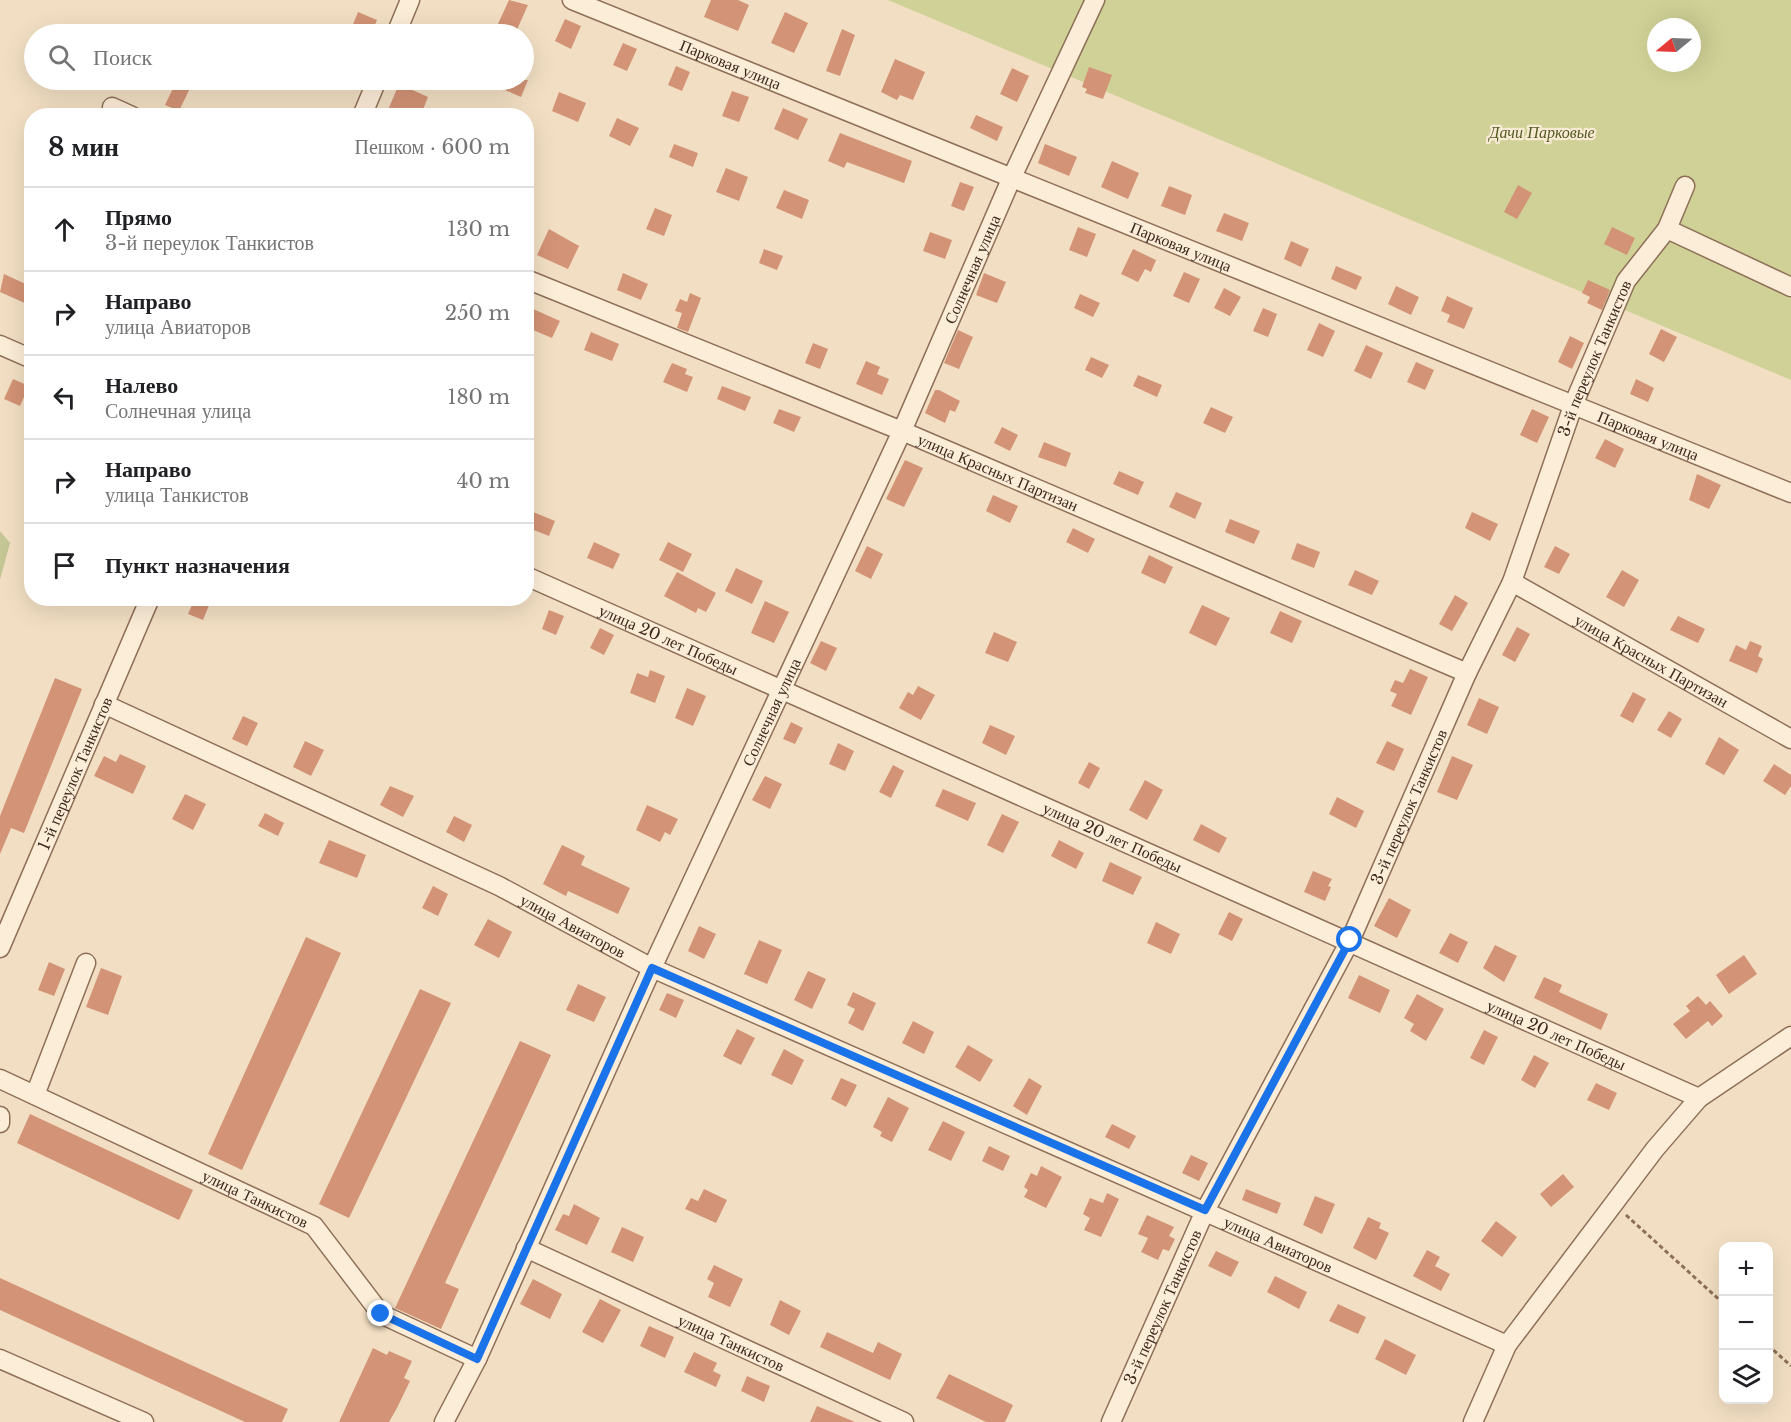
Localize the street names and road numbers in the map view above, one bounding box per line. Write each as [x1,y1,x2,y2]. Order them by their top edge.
street label: Парковая улица [677,35,784,94]
street label: Солнечная улица [940,212,1004,327]
street label: Парковая улица [1127,217,1235,276]
street label: 3-й переулок Танкистов [1553,276,1635,439]
street label: Парковая улица [1595,406,1702,465]
street label: улица Красных Партизан [915,429,1082,516]
street label: улица 20 лет Победы [596,600,741,679]
street label: улица Красных Партизан [1571,609,1732,712]
street label: Солнечная улица [737,655,805,769]
street label: 1-й переулок Танкистов [33,693,117,853]
street label: 3-й переулок Танкистов [1366,726,1451,887]
street label: улица 20 лет Победы [1040,797,1185,877]
street label: улица Авиаторов [517,889,630,962]
street label: улица 20 лет Победы [1484,995,1629,1074]
street label: улица Танкистов [199,1165,312,1232]
street label: улица Авиаторов [1221,1211,1336,1277]
street label: 3-й переулок Танкистов [1119,1226,1206,1387]
street label: улица Танкистов [675,1309,788,1376]

